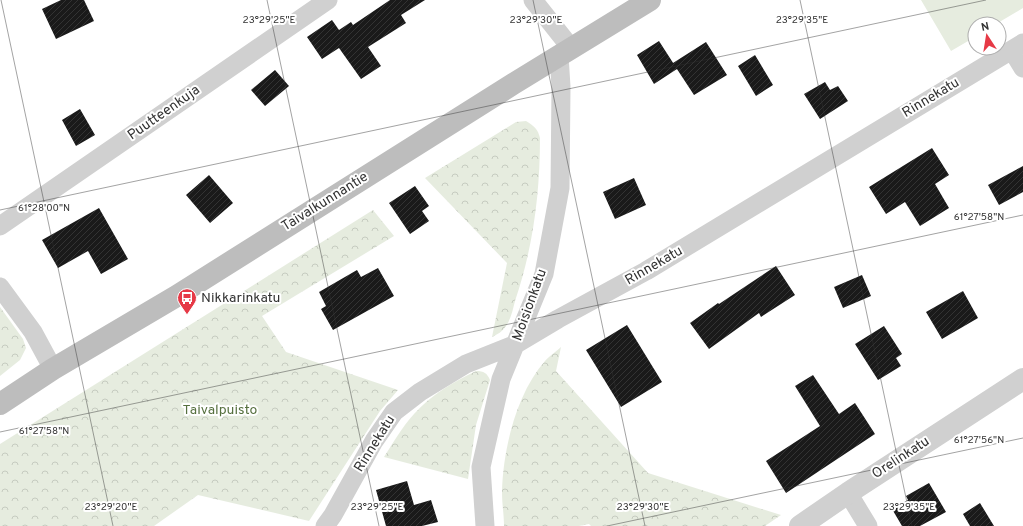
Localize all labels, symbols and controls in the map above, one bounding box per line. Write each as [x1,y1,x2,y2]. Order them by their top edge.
text: 23°29'25"E [243,14,295,27]
text: 23°29'30"E [510,14,562,27]
text: 23°29'35"E [776,14,828,27]
north arrow [967,16,1007,56]
text: N [980,20,990,35]
street label: Rinnekatu [899,74,963,122]
street label: Puutteenkuja [125,82,203,144]
street label: Taivalkunnantie [279,169,371,235]
text: 61°28'00"N [18,202,70,215]
text: 61°27'58"N [954,211,1004,224]
street label: Rinnekatu [622,243,686,289]
street label: Moisionkatu [509,267,551,343]
bus stop icon: Nikkarinkatu [176,287,198,315]
place label: Nikkarinkatu [201,290,280,307]
park label: Taivalpuisto [183,402,258,419]
street label: Rinnekatu [351,413,399,475]
text: 61°27'58"N [19,425,69,438]
street label: Orelinkatu [869,433,933,483]
text: 61°27'56"N [954,434,1004,447]
text: 23°29'20"E [84,501,138,514]
text: 23°29'25"E [351,501,403,514]
text: 23°29'30"E [617,501,669,514]
text: 23°29'35"E [883,501,935,514]

